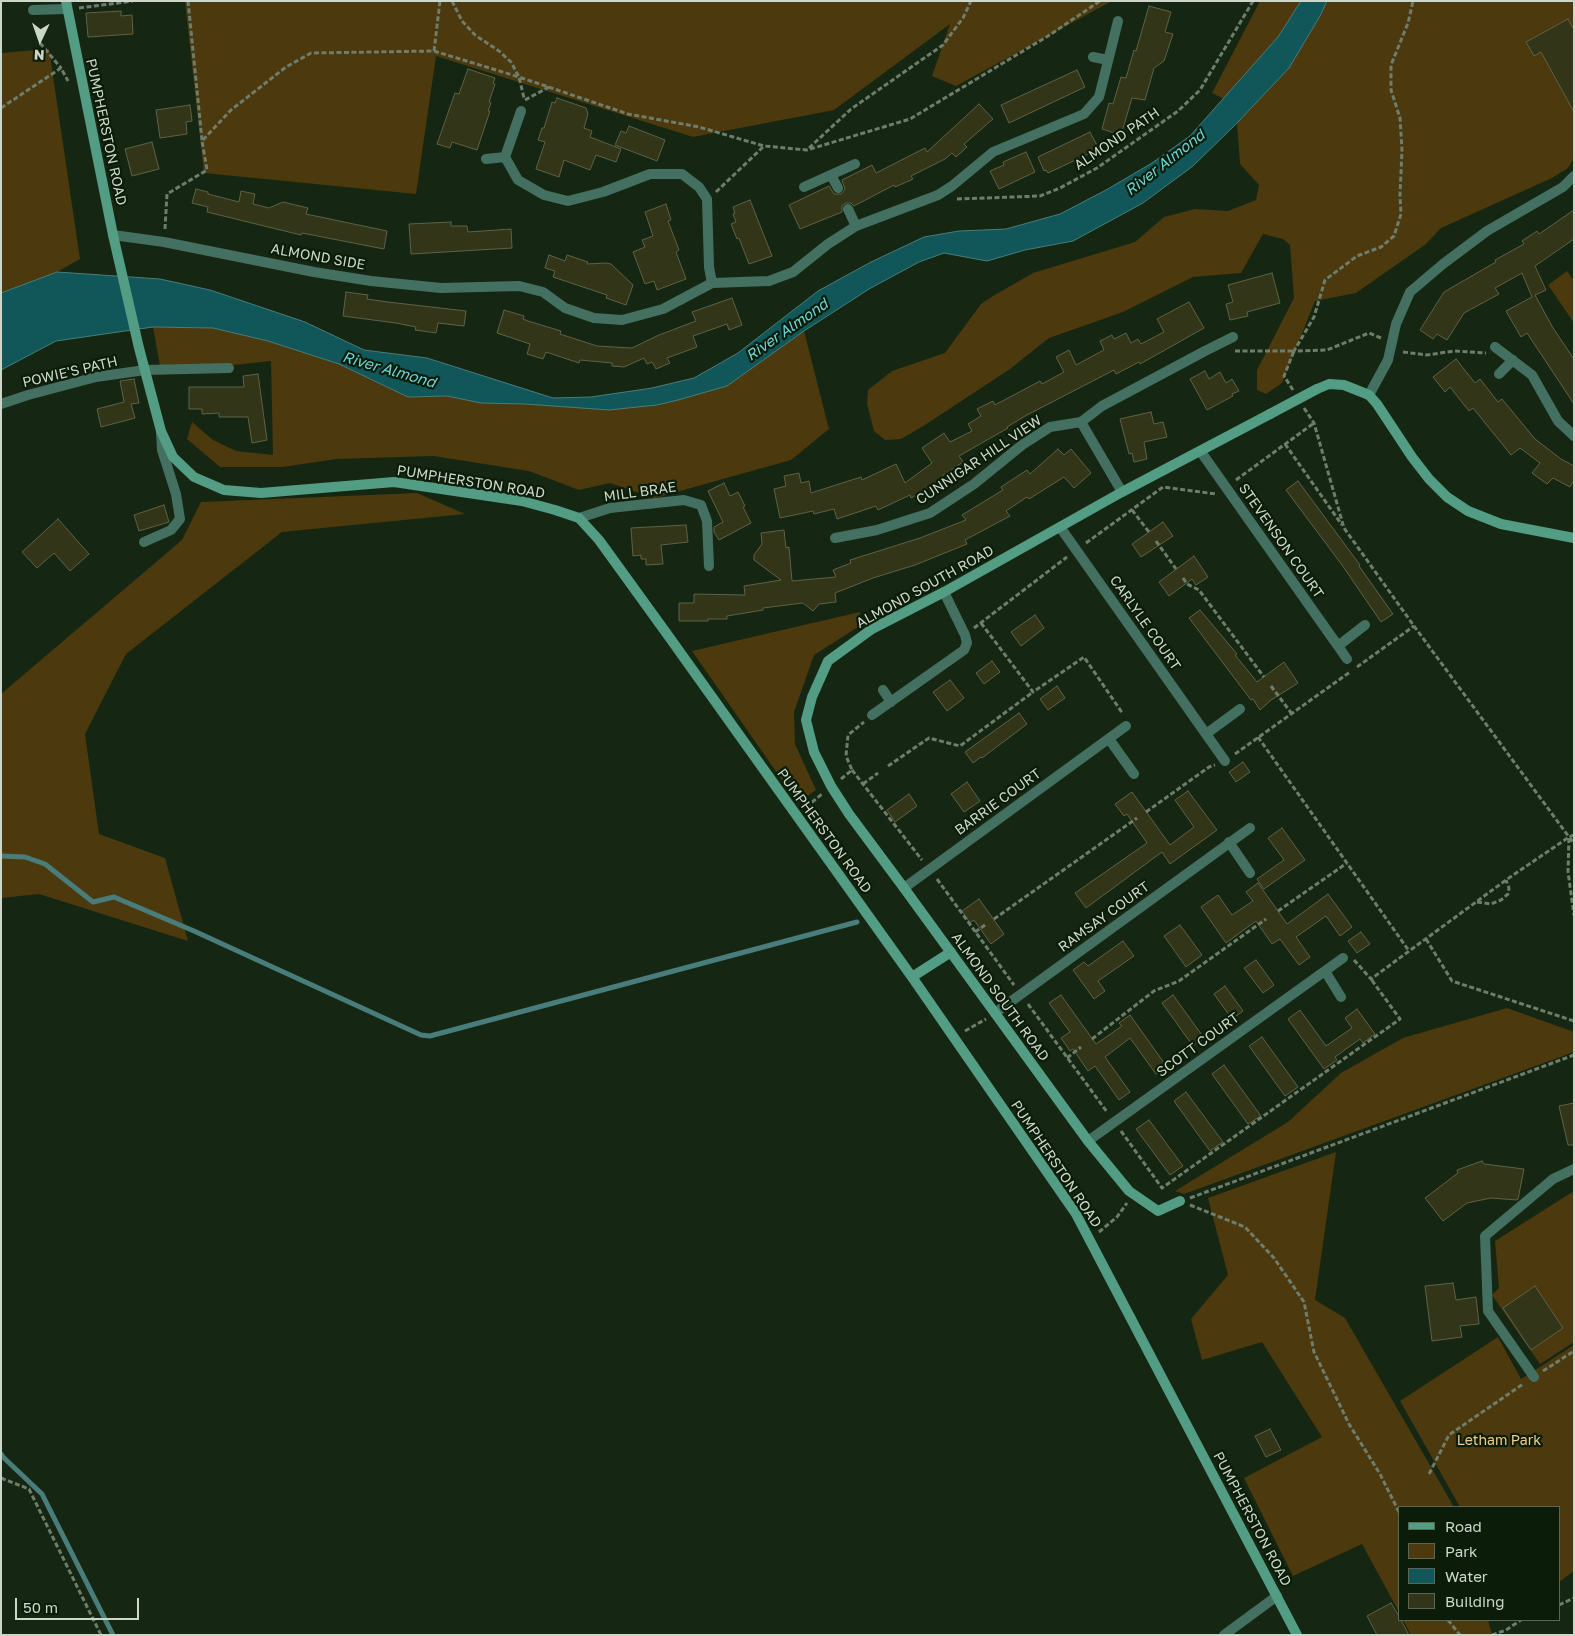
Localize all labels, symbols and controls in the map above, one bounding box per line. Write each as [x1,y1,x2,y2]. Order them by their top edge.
north arrow [15,15,65,65]
text: N [33,47,45,64]
street label: PUMPHERSTON ROAD [82,57,130,207]
street label: ALMOND PATH [1071,104,1163,174]
water label: River Almond [1122,126,1208,200]
street label: ALMOND SIDE [270,240,366,274]
water label: River Almond [743,295,831,365]
water label: River Almond [340,348,438,392]
street label: POWIE'S PATH [21,353,119,391]
street label: CUNNIGAR HILL VIEW [913,412,1045,508]
street label: PUMPHERSTON ROAD [396,462,546,502]
street label: MILL BRAE [603,479,677,505]
street label: STEVENSON COURT [1235,480,1327,602]
street label: ALMOND SOUTH ROAD [853,542,997,632]
street label: CARLYLE COURT [1106,572,1184,674]
street label: PUMPHERSTON ROAD [773,765,875,897]
street label: BARRIE COURT [952,765,1044,839]
street label: RAMSAY COURT [1055,878,1153,956]
street label: ALMOND SOUTH ROAD [948,929,1052,1065]
street label: SCOTT COURT [1153,1009,1243,1081]
street label: PUMPHERSTON ROAD [1007,1097,1105,1231]
park label: Letham Park [1457,1433,1541,1449]
street label: PUMPHERSTON ROAD [1209,1449,1295,1589]
legend [1398,1506,1560,1621]
text: Road [1445,1517,1482,1535]
text: Park [1445,1542,1477,1560]
text: Water [1445,1567,1488,1585]
scale bar [18,1588,141,1620]
text: Building [1445,1592,1505,1610]
text: 50 m [23,1598,58,1616]

